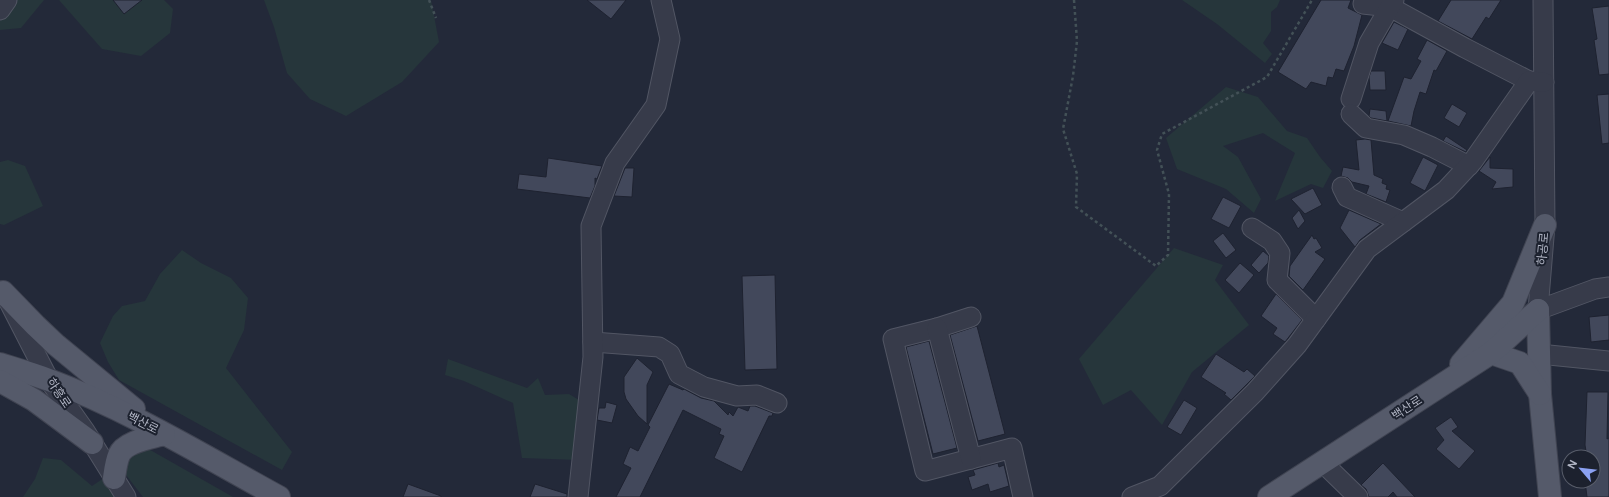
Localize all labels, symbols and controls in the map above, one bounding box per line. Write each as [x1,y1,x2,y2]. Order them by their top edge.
street label: 하공로 [1534,232,1552,266]
street label: 하흥로 [43,375,75,411]
street label: 백산로 [1389,392,1425,424]
street label: 백산로 [125,408,161,438]
north arrow [1561,449,1601,489]
text: N [1564,457,1580,471]

